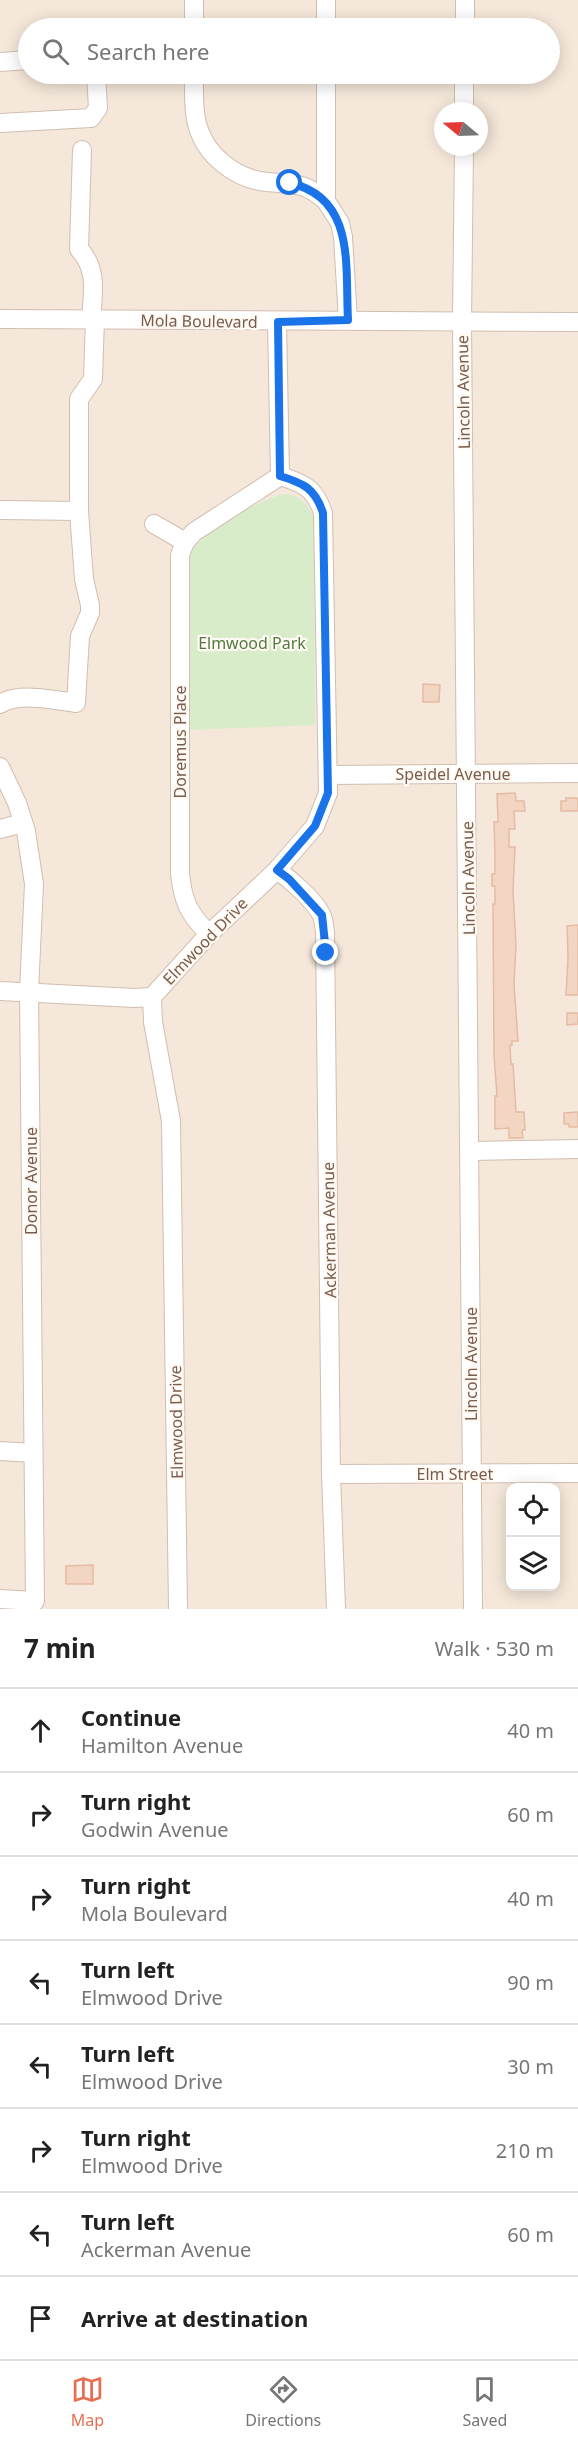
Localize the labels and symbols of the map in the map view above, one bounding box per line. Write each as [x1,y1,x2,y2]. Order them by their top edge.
north arrow [434,102,488,156]
route start [276,169,302,195]
street label: Mola Boulevard [140,309,258,333]
street label: Lincoln Avenue [451,335,475,449]
park label: Elmwood Park [198,632,306,654]
street label: Doremus Place [169,686,191,798]
street label: Speidel Avenue [395,763,511,785]
street label: Lincoln Avenue [456,821,480,935]
street label: Elmwood Drive [158,893,252,989]
route end [312,939,338,965]
street label: Donor Avenue [20,1127,42,1235]
street label: Ackerman Avenue [317,1162,341,1298]
street label: Lincoln Avenue [460,1307,482,1421]
street label: Elmwood Drive [164,1365,188,1479]
street label: Elm Street [417,1463,494,1485]

